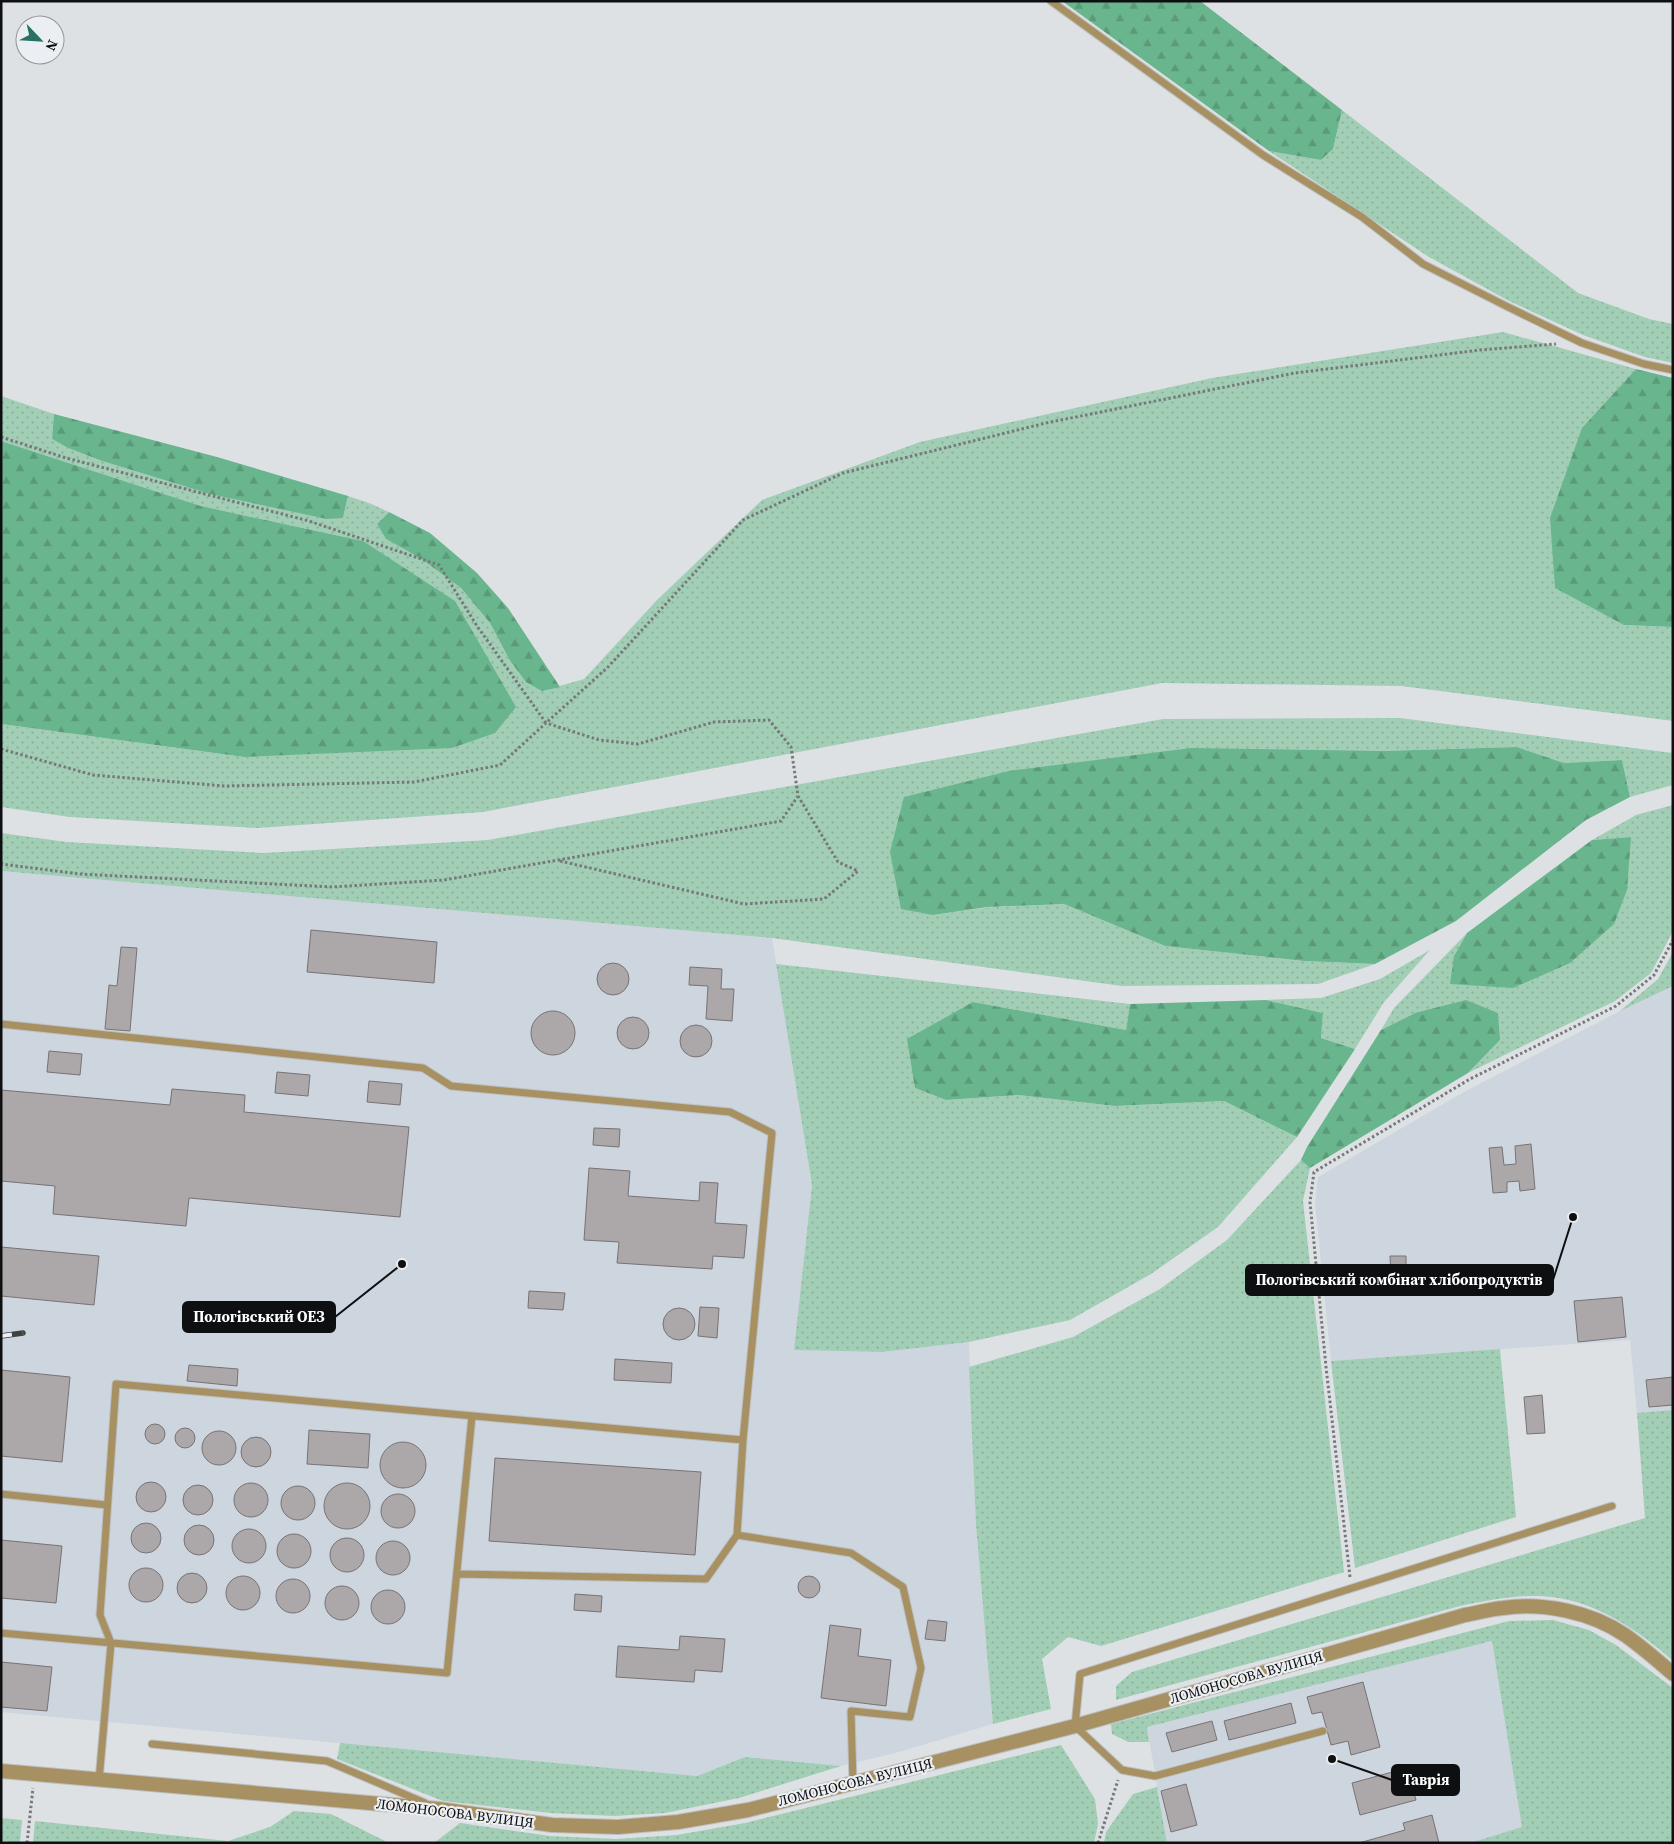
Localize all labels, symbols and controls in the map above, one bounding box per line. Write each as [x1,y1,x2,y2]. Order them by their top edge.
north arrow [15,15,65,65]
text: N [41,37,63,54]
callout: Пологівський комбінат хлібопродуктів [1246,1265,1553,1295]
text: Пологівський комбінат хлібопродуктів [1255,1269,1543,1290]
callout: Пологівський ОЕЗ [183,1302,335,1332]
text: Пологівський ОЕЗ [193,1306,325,1327]
street label: ЛОМОНОСОВА ВУЛИЦЯ [1167,1646,1325,1708]
street label: ЛОМОНОСОВА ВУЛИЦЯ [776,1753,934,1811]
callout: Таврія [1392,1765,1459,1795]
text: Таврія [1402,1769,1450,1790]
street label: ЛОМОНОСОВА ВУЛИЦЯ [375,1793,535,1833]

